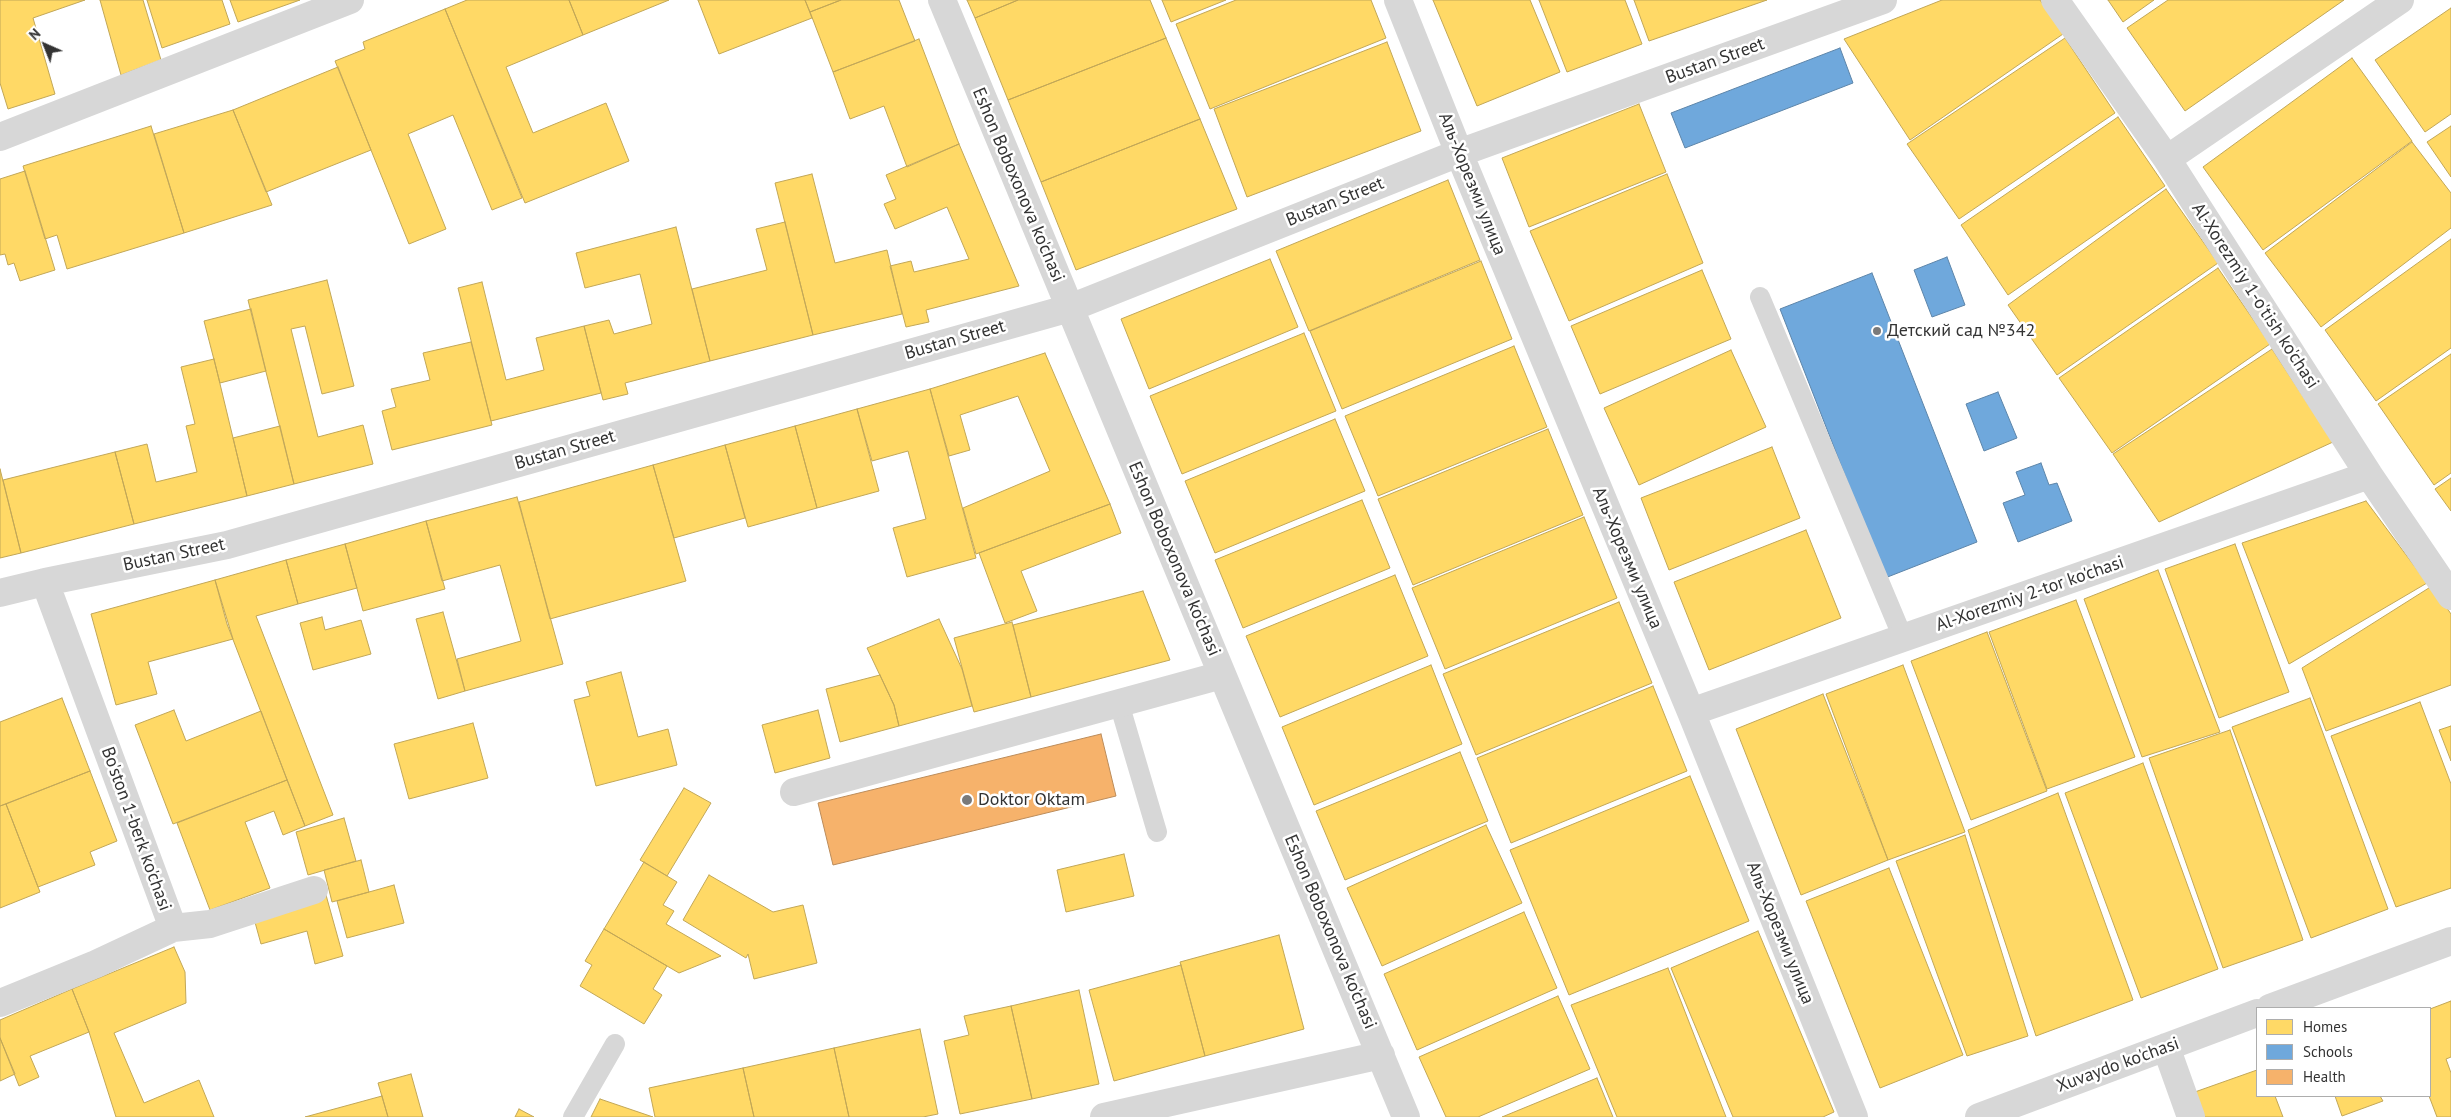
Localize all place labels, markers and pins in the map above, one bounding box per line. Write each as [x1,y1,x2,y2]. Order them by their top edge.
place label: Детский сад №342 [1887,320,2035,342]
marker: Детский сад №342 [1871,325,1883,337]
place label: Doktor Oktam [978,789,1085,811]
marker: Doktor Oktam [960,793,974,807]

